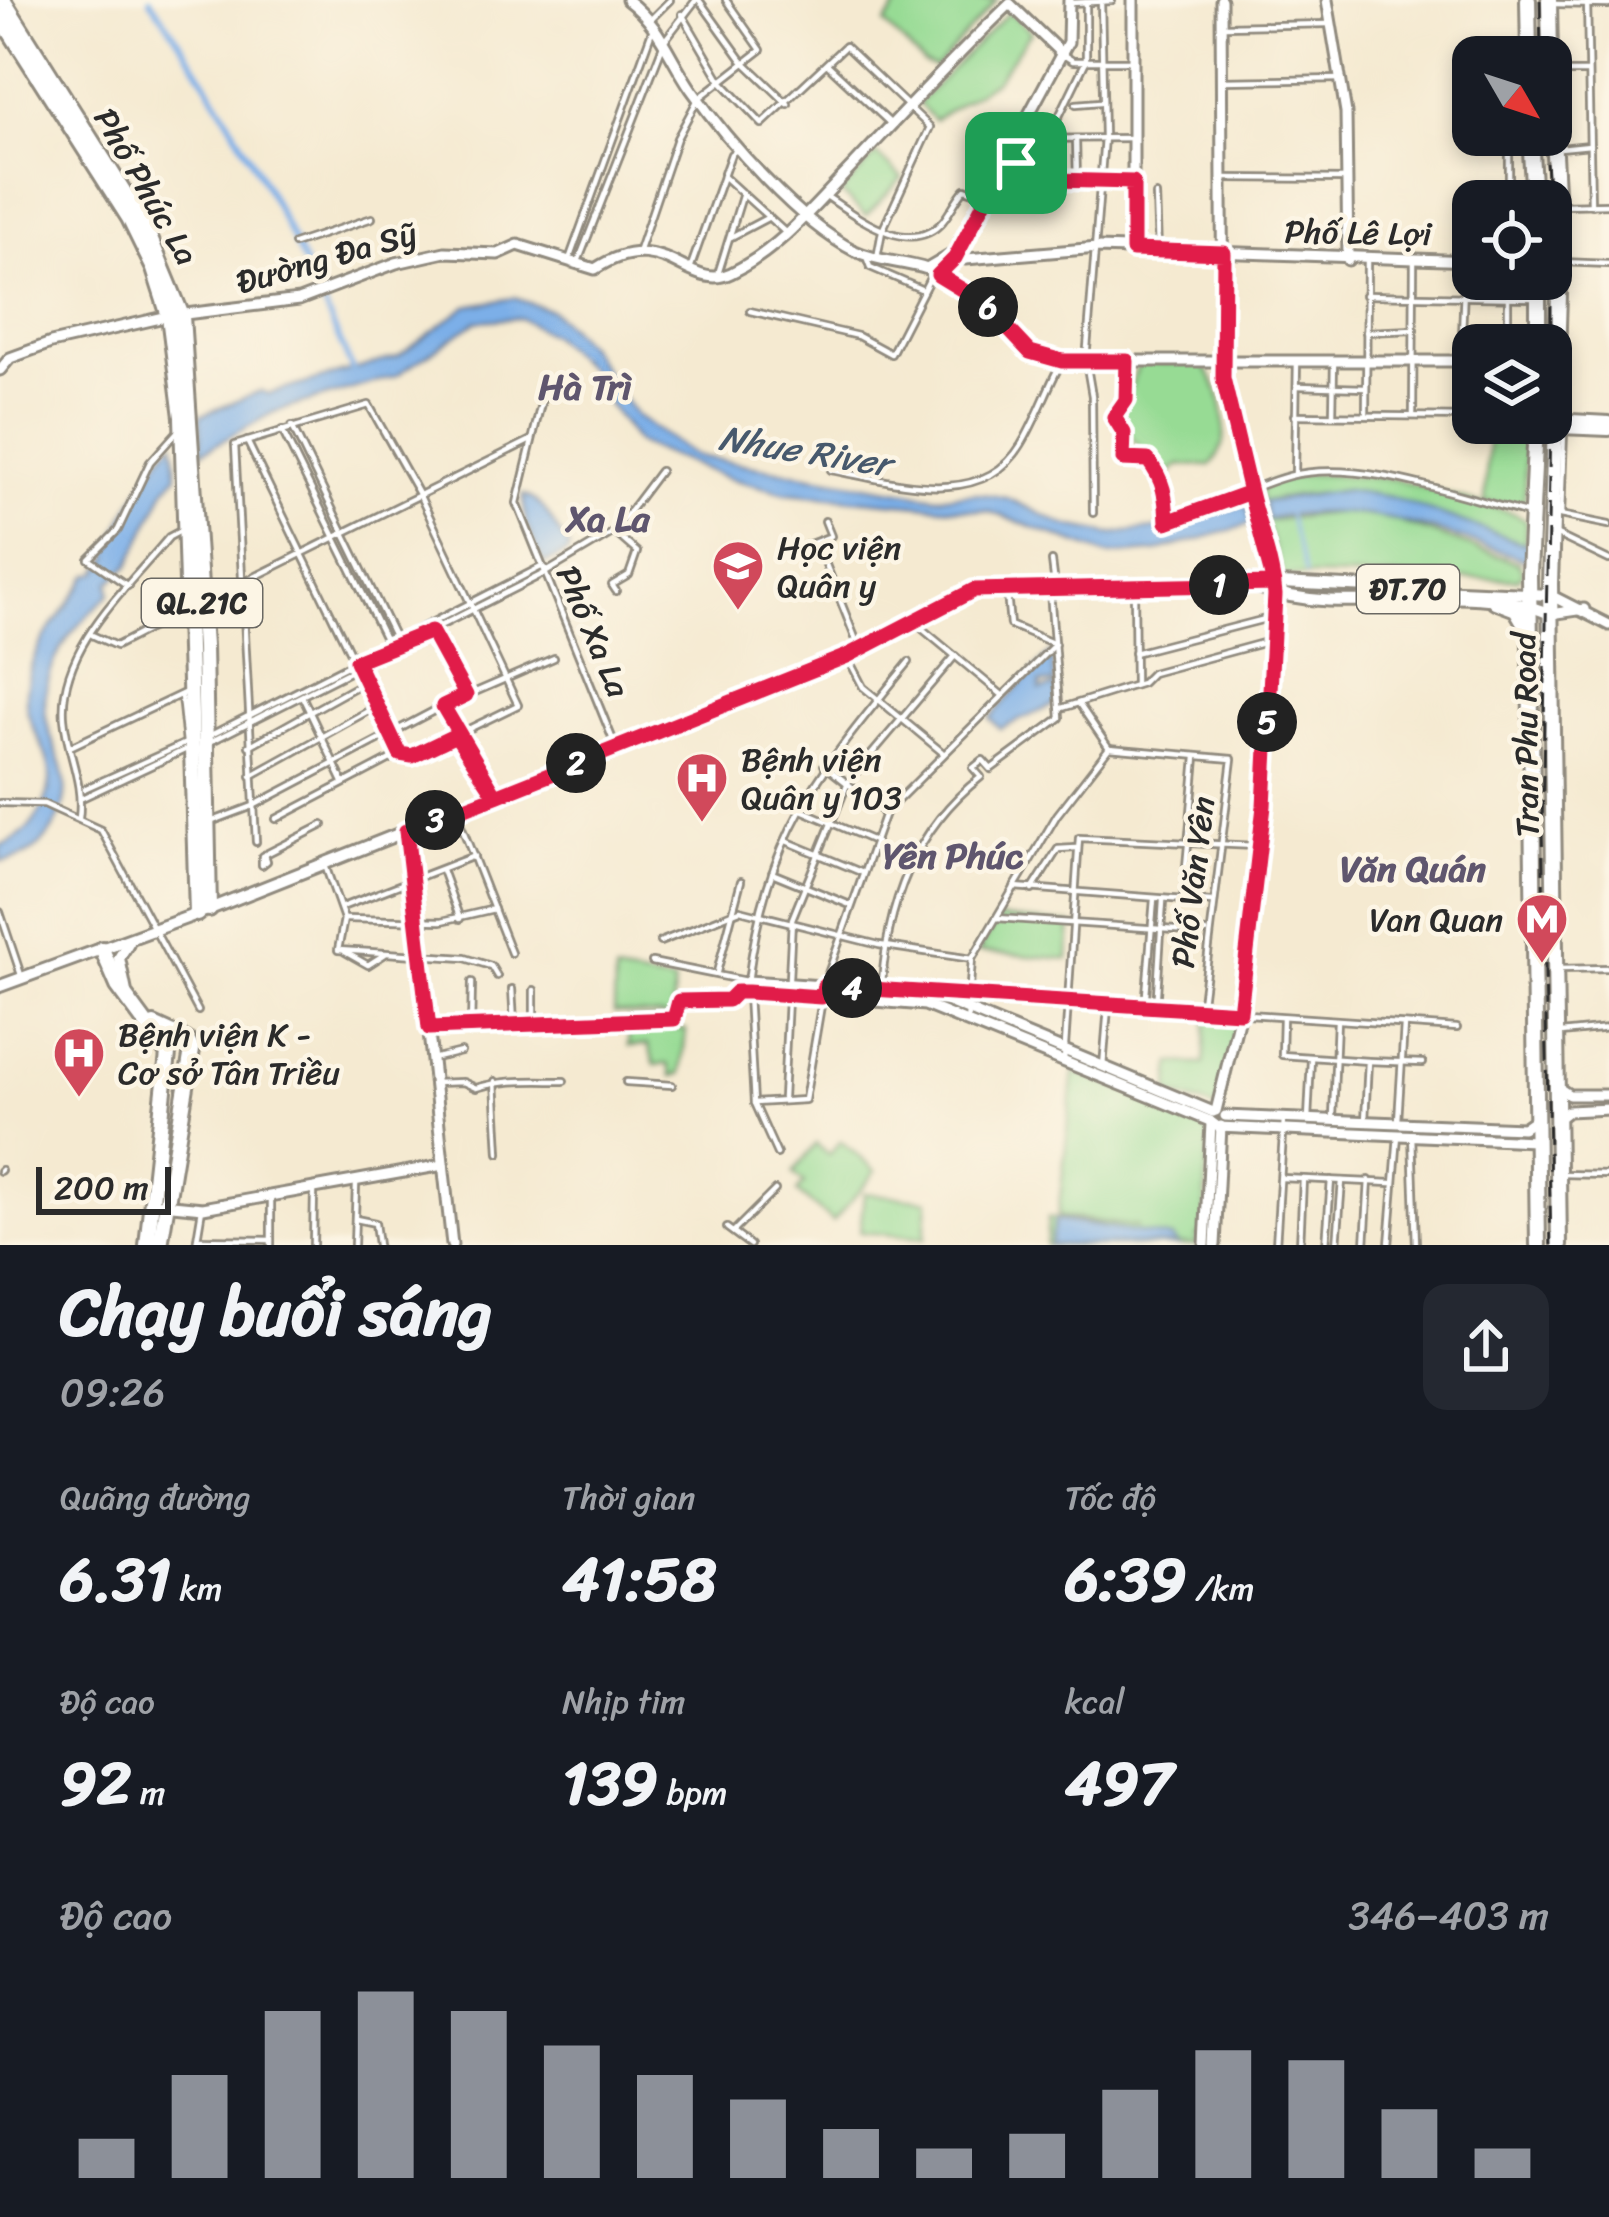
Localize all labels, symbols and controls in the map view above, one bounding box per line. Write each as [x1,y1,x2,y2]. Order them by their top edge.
north arrow [1452,36,1572,156]
map controls [1452,36,1572,444]
street label: Phố Phúc La [77,96,215,277]
pin [965,112,1067,214]
icon: arrive [983,130,1049,196]
button: locate [1452,180,1572,300]
street label: Phố Lê Lợi [1284,203,1433,263]
street label: Đường Đa Sỹ [229,204,424,311]
pin: 6 [958,277,1018,337]
text: 6 [979,278,997,336]
button: layers [1452,324,1572,444]
district label: Hà Trì [538,355,633,419]
water label: Nhue River [715,406,901,497]
district label: Xa La [564,487,650,551]
place label: Học viện Quân y [777,519,902,615]
school or university icon: Học viện Quân y [710,538,766,612]
pin: 1 [1189,555,1249,615]
street label: Phố Xa La [539,556,647,707]
text: 1 [1212,556,1226,614]
road number: ĐT.70 [1357,565,1459,613]
road number: QL.21C [142,579,262,627]
street label: Tran Phu Road [1495,630,1557,838]
pin: 5 [1237,692,1297,752]
text: 5 [1257,693,1277,751]
place label: Bệnh viện Quân y 103 [741,731,902,827]
pin: 2 [546,733,606,793]
text: 2 [566,734,586,792]
hospital icon: Bệnh viện Quân y 103 [674,750,730,824]
pin: 3 [405,790,465,850]
text: 3 [426,791,444,849]
street label: Phố Văn Yên [1154,793,1232,971]
district label: Yên Phúc [883,824,1024,888]
district label: Văn Quán [1340,837,1486,901]
place label: Van Quan [1369,891,1503,949]
metro station icon: Van Quan [1514,891,1570,965]
pin: 4 [822,958,882,1018]
text: 4 [842,959,862,1017]
place label: Bệnh viện K - Cơ sở Tân Triều [118,1006,340,1102]
hospital icon: Bệnh viện K - Cơ sở Tân Triều [51,1025,107,1099]
text: 200 m [54,1159,149,1217]
scale bar [36,1161,171,1214]
text: Chạy buổi sáng [60,1254,492,1371]
button: share [1423,1284,1549,1410]
text: 09:26 [60,1358,165,1427]
text: Quãng đường [60,1469,251,1527]
text: Thời gian [562,1469,695,1527]
text: Tốc độ [1065,1469,1156,1527]
text: 6.31 [60,1527,171,1633]
text: 41:58 [562,1527,717,1633]
text: 6:39 [1065,1527,1187,1633]
text: km [171,1560,222,1618]
text: /km [1187,1560,1254,1618]
text: Độ cao [60,1673,155,1731]
text: Nhịp tim [562,1673,685,1731]
text: kcal [1065,1673,1125,1731]
text: 92 [60,1731,131,1837]
text: 139 [562,1731,658,1837]
text: 497 [1065,1731,1173,1837]
text: m [131,1764,165,1822]
text: bpm [658,1764,727,1822]
text: Độ cao [60,1881,172,1950]
text: 346–403 m [1348,1881,1549,1950]

